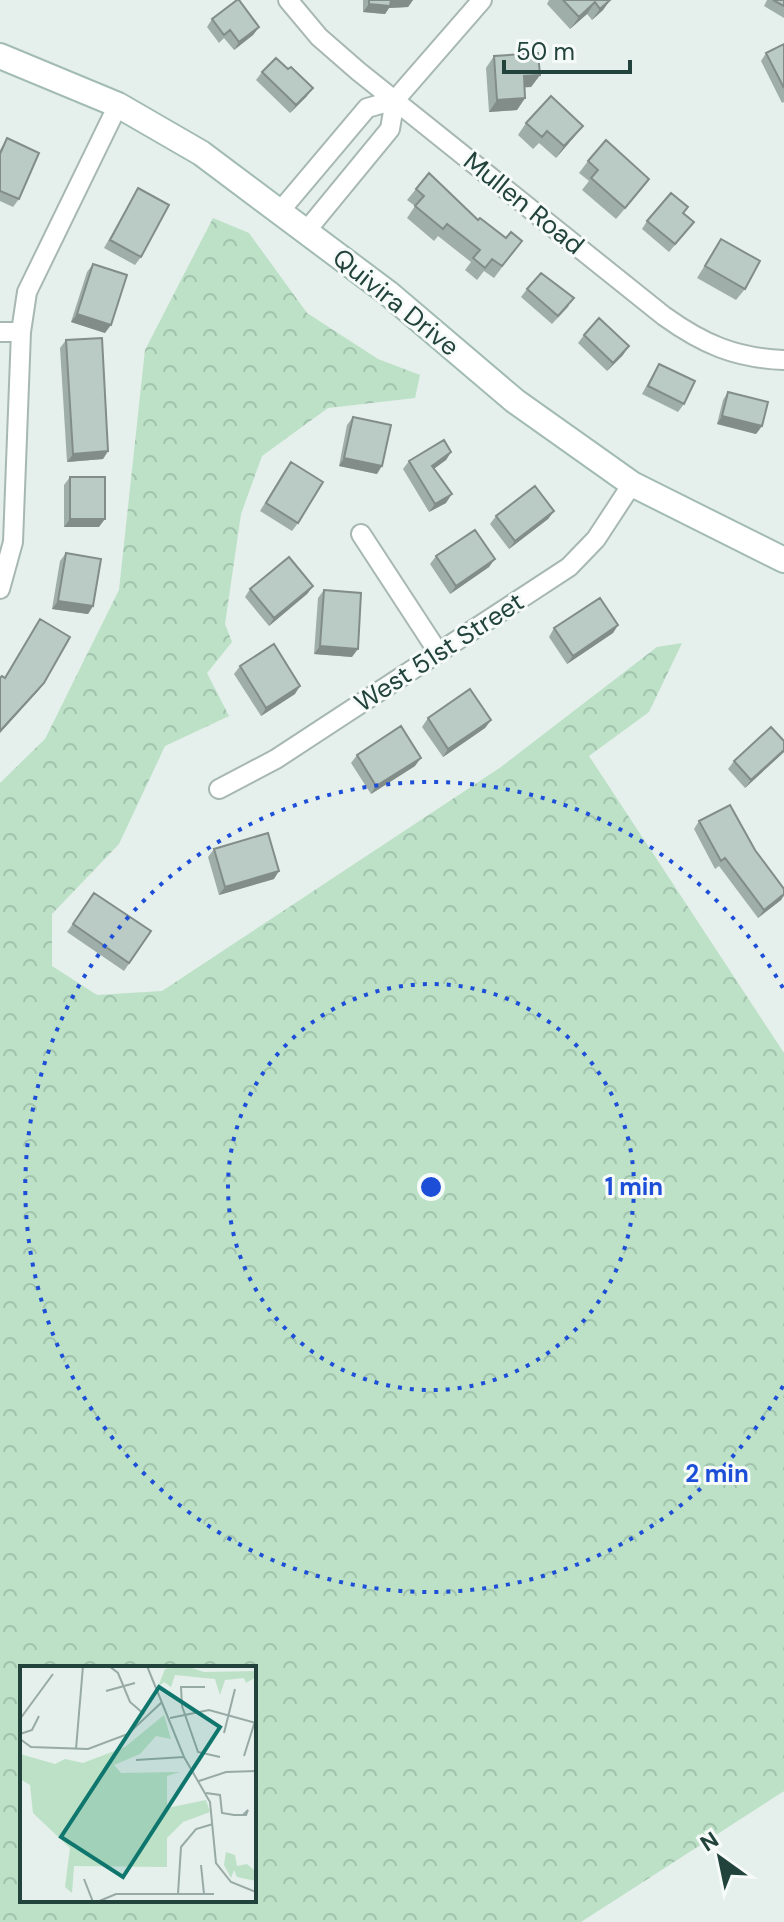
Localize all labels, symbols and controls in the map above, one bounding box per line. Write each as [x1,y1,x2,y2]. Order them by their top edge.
scale bar [504,24,630,74]
text: 50 m [516,36,575,67]
street label: Mullen Road [457,144,591,262]
street label: Quivira Drive [326,241,466,363]
street label: West 51st Street [348,585,530,719]
text: 1 min [605,1171,663,1202]
centre of rings [417,1173,445,1201]
text: 2 min [685,1458,749,1489]
inset map [20,1666,256,1902]
north arrow [680,1818,760,1898]
text: N [695,1825,724,1858]

